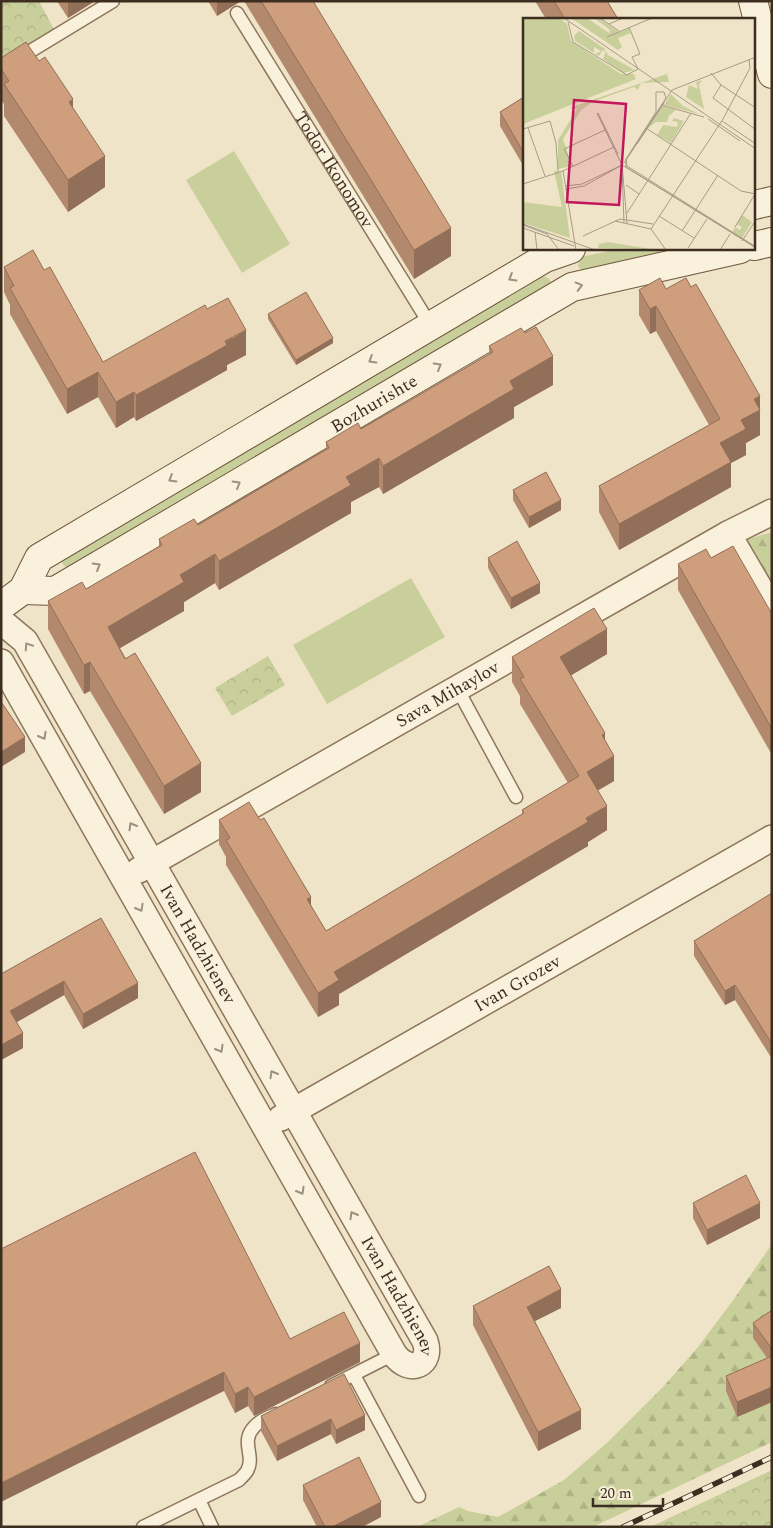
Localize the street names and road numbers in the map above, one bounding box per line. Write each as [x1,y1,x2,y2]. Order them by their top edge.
street label: Todor Ikonomov [287,106,381,234]
street label: Bozhurishte [325,367,423,440]
street label: Sava Mihaylov [391,653,505,734]
street label: Ivan Hadzhienev [153,879,244,1010]
street label: Ivan Grozev [469,947,567,1019]
street label: Ivan Hadzhienev [354,1231,440,1358]

